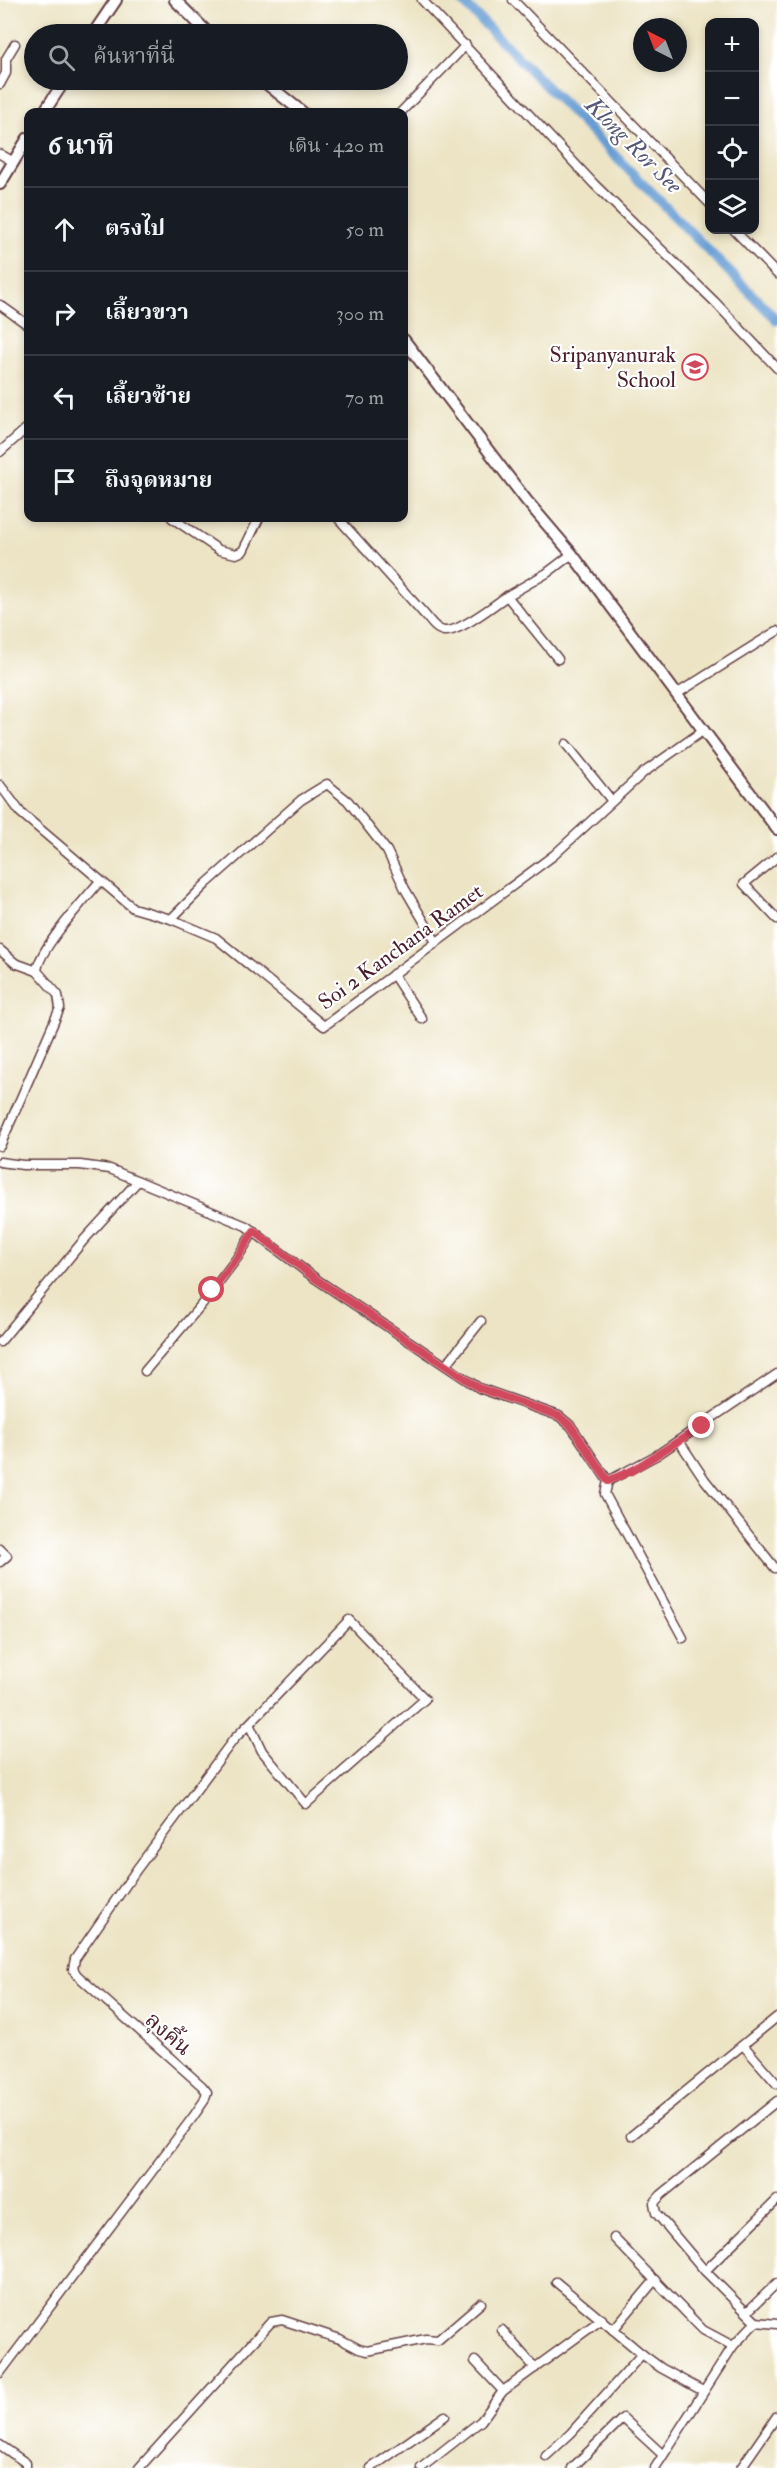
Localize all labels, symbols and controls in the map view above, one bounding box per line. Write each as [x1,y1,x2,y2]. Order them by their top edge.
north arrow [633,18,687,72]
map controls [705,18,759,234]
button: + [705,18,759,72]
search box [24,24,408,90]
icon: search [45,41,78,74]
text: ค้นหาที่นี่ [93,42,175,70]
button: − [705,72,759,126]
water label: Klong Ror See [578,89,690,201]
button: locate [705,126,759,180]
text: 6 นาที [48,130,114,162]
text: เดิน · 420 m [288,133,384,158]
button: layers [705,180,759,234]
icon: ahead [48,213,81,246]
text: ตรงไป [105,214,165,242]
text: 50 m [345,217,384,242]
icon: right [48,297,81,330]
text: เลี้ยวขวา [105,298,189,326]
text: 300 m [336,301,384,326]
place label: Sripanyanurak School [550,341,676,394]
school or university icon: Sripanyanurak School [680,352,710,382]
icon: left [48,381,81,414]
text: เลี้ยวซ้าย [105,382,191,410]
text: 70 m [345,385,384,410]
icon: arrive [48,465,81,498]
text: ถึงจุดหมาย [105,466,212,494]
street label: Soi 2 Kanchana Ramet [313,877,489,1016]
route start [198,1276,224,1302]
route end [688,1412,714,1438]
street label: ลุงคิ้น [139,2004,199,2062]

